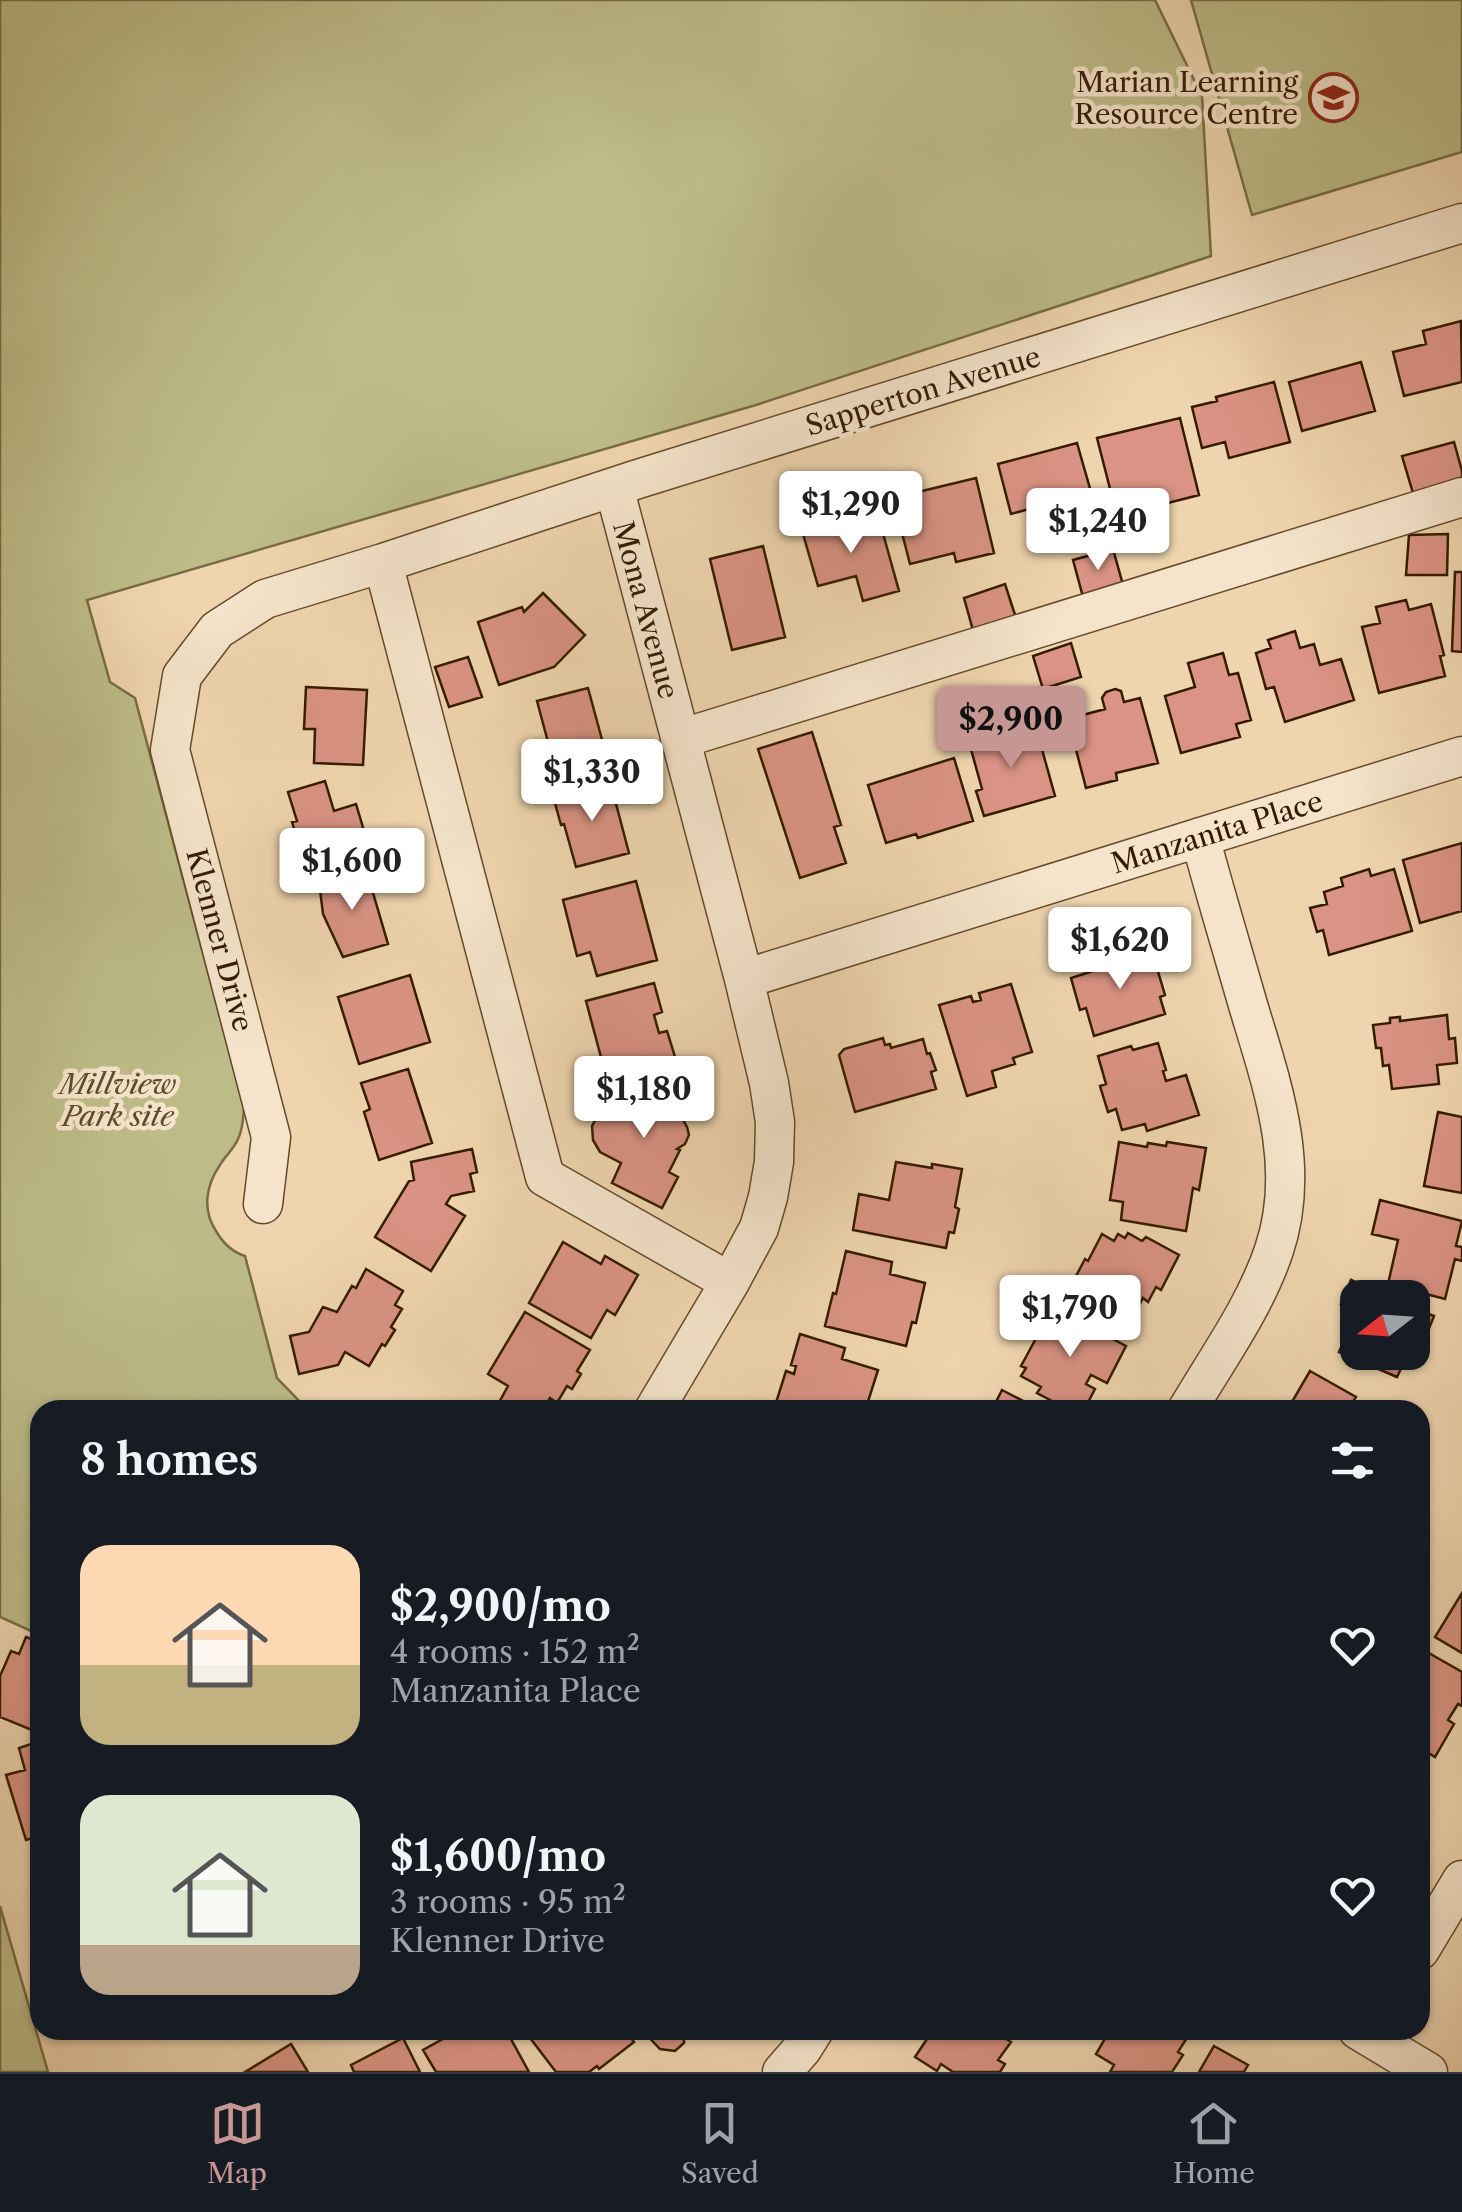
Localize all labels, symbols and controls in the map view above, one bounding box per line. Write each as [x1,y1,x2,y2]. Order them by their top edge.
place label: Marian Learning Resource Centre [1074,65,1298,131]
school or university icon: Marian Learning Resource Centre [1307,72,1359,124]
street label: Sapperton Avenue [801,339,1045,443]
pin: $1,290 [770,471,932,556]
text: $1,290 [801,484,901,523]
pin: $1,240 [1017,488,1179,573]
text: $1,240 [1048,501,1148,540]
street label: Mona Avenue [606,517,686,703]
pin: $2,900 [930,686,1092,771]
text: $2,900 [959,699,1063,738]
pin: $1,330 [511,739,673,824]
text: $1,330 [543,752,641,791]
street label: Manzanita Place [1107,784,1327,880]
pin: $1,600 [271,828,433,913]
text: $1,600 [302,841,402,880]
street label: Klenner Drive [179,845,261,1035]
pin: $1,620 [1039,907,1201,992]
text: $1,620 [1070,920,1170,959]
pin: $1,180 [563,1056,725,1141]
park label: Millview Park site [57,1067,176,1133]
text: $1,180 [596,1069,692,1108]
pin: $1,790 [989,1275,1151,1360]
north arrow [1340,1280,1430,1370]
map controls [1340,1280,1430,1370]
text: $1,790 [1022,1288,1118,1327]
icon: filters [1325,1433,1380,1488]
text: 8 homes [80,1434,258,1486]
text: $2,900/mo [390,1580,611,1632]
icon: home [160,1585,280,1705]
icon: heart [1325,1618,1380,1673]
text: 4 rooms · 152 m² [390,1632,640,1671]
text: Manzanita Place [390,1671,641,1710]
text: $1,600/mo [390,1830,606,1882]
icon: home [160,1835,280,1955]
icon: heart [1325,1868,1380,1923]
text: 3 rooms · 95 m² [390,1882,626,1921]
text: Klenner Drive [390,1921,605,1960]
tab: Map [207,2096,267,2190]
tab: Saved [681,2096,759,2190]
tab: Home [1173,2096,1255,2190]

